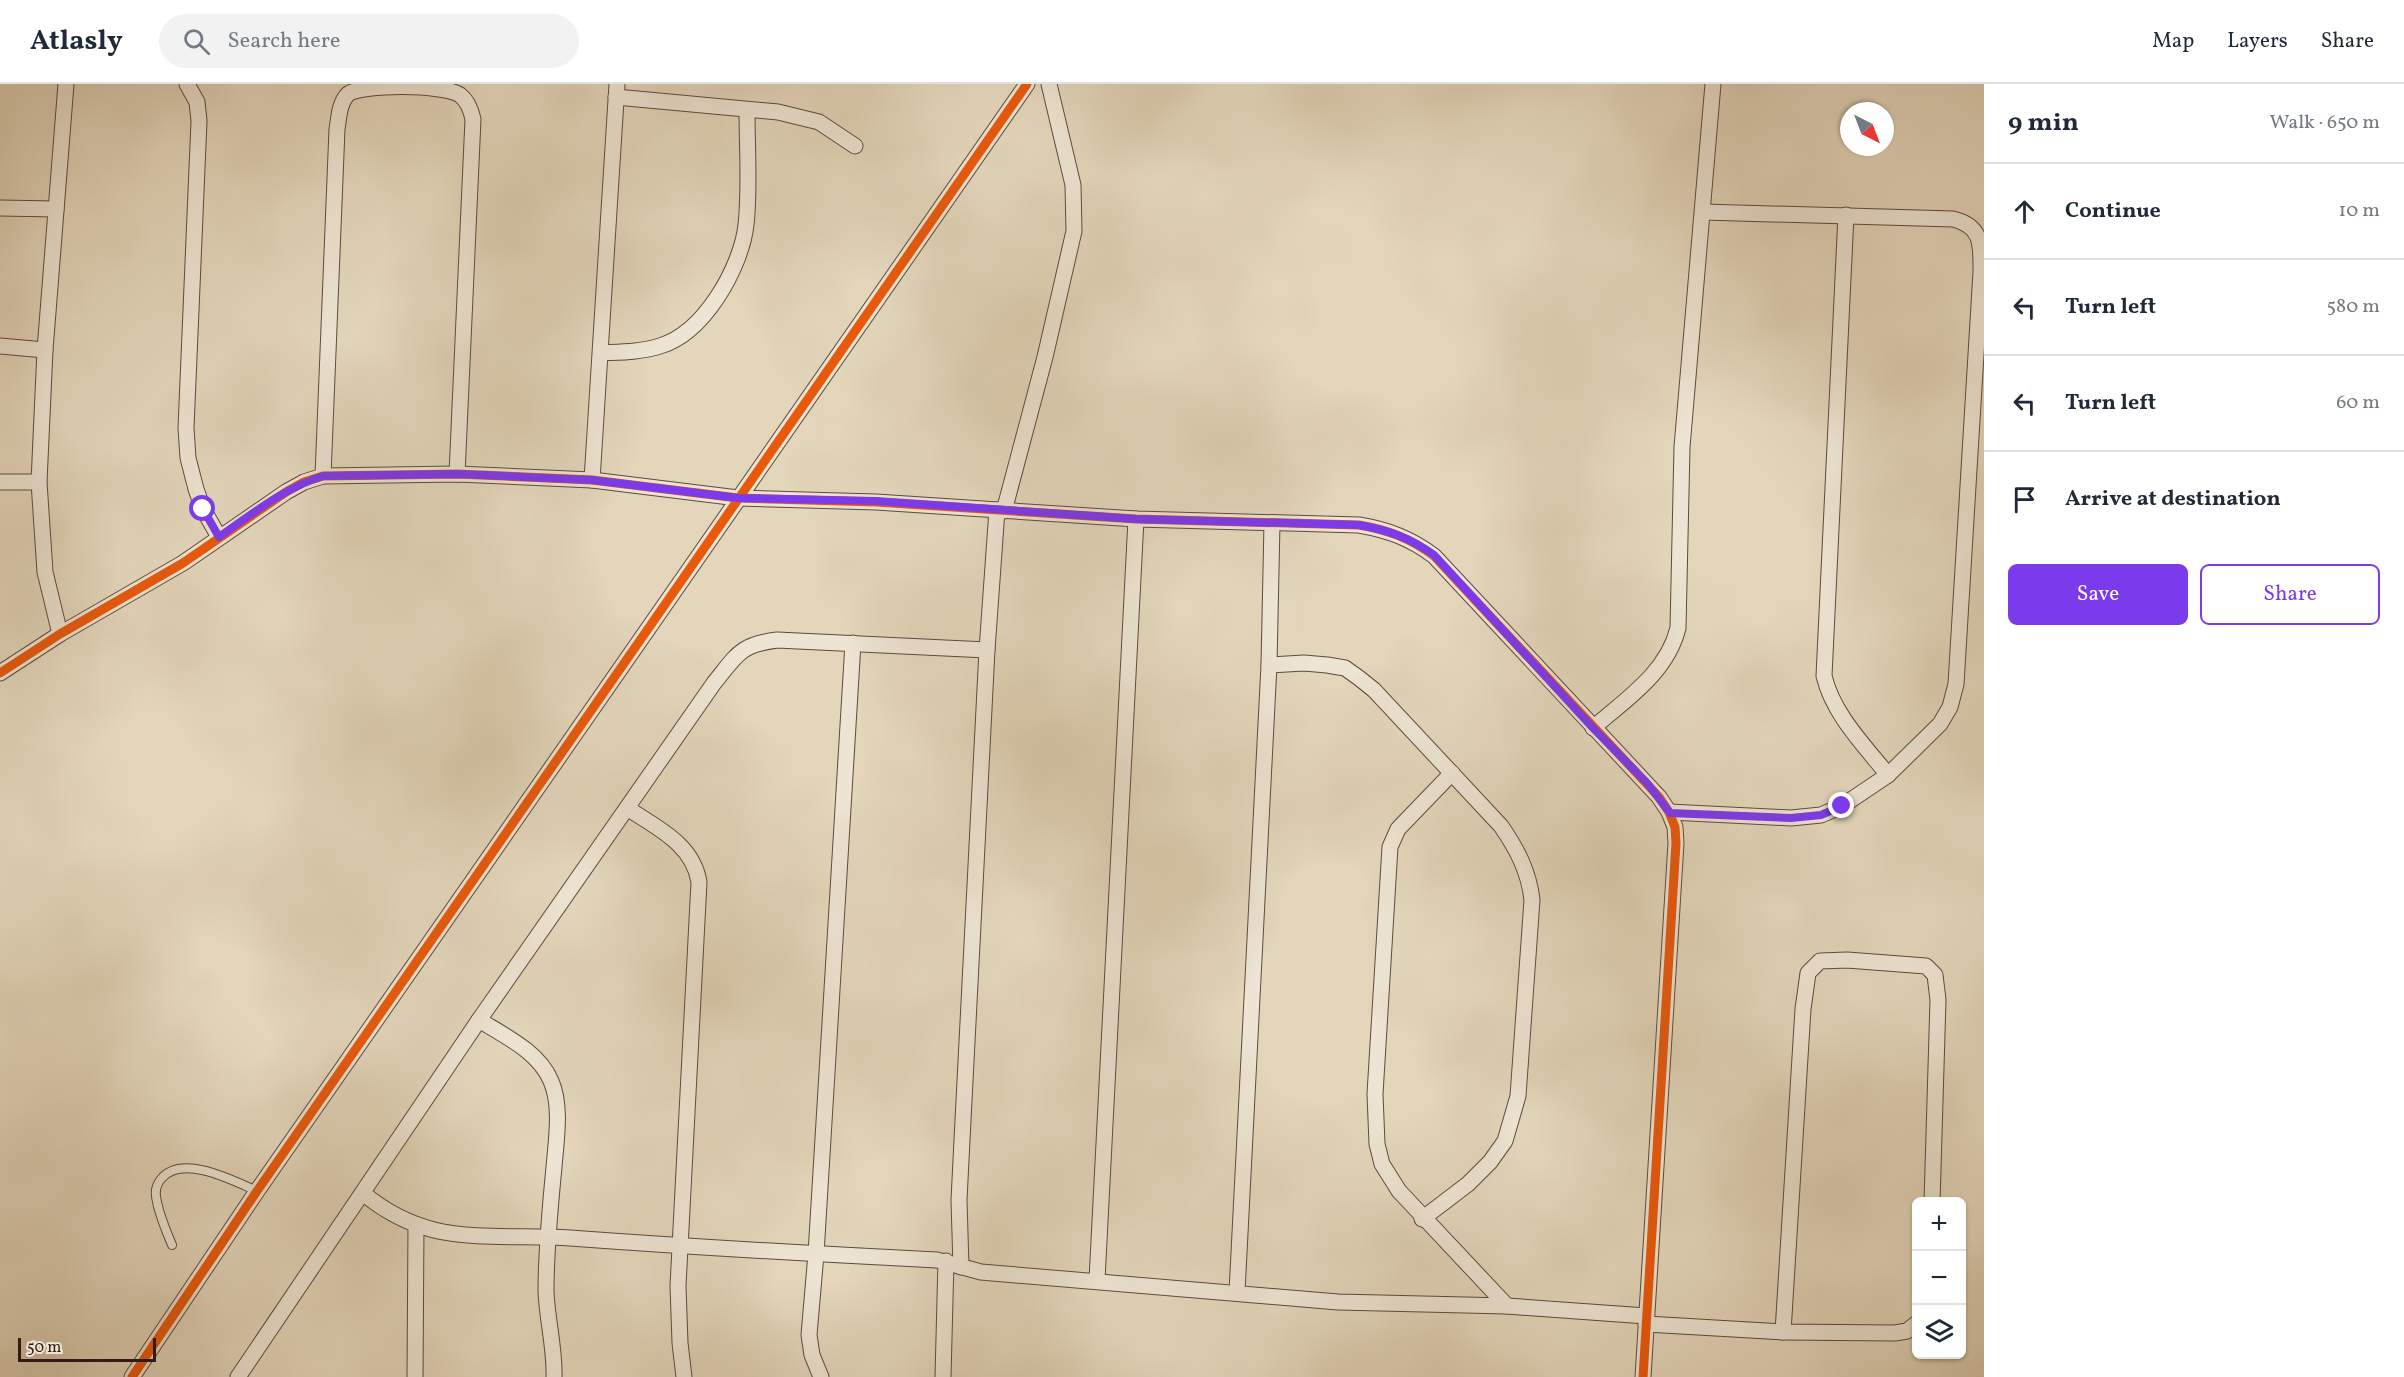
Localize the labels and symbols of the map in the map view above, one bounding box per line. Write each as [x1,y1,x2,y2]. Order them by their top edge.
north arrow [1840,102,1894,156]
route start [189,495,215,521]
route end [1828,792,1854,818]
scale bar [18,1335,156,1362]

